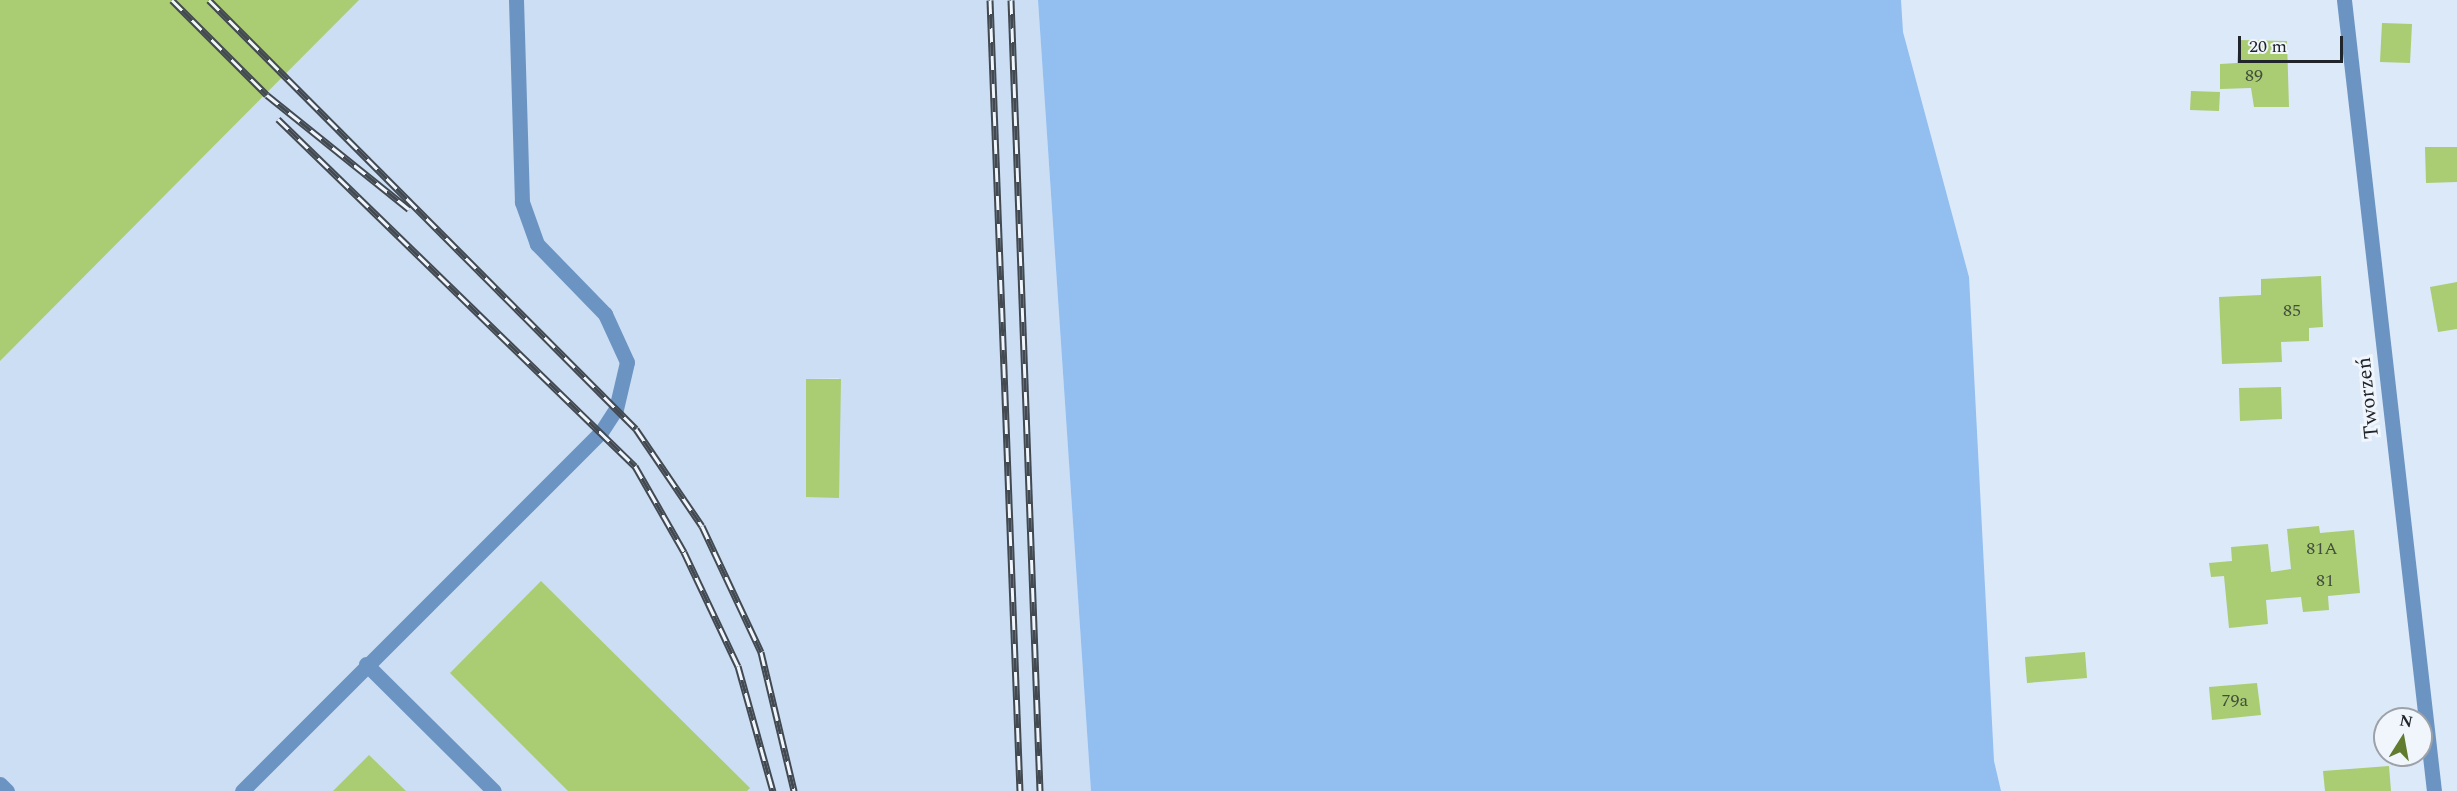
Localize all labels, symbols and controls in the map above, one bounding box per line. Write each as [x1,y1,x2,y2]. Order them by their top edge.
scale bar [2241,24,2346,62]
text: 20 m [2249,33,2287,60]
house number: 89 [2245,65,2263,87]
house number: 85 [2283,300,2301,322]
street label: Tworzeń [2351,356,2385,440]
house number: 81A [2306,538,2338,560]
house number: 81 [2316,570,2334,592]
house number: 79a [2222,690,2248,712]
north arrow [2373,707,2433,767]
text: N [2397,708,2415,734]

